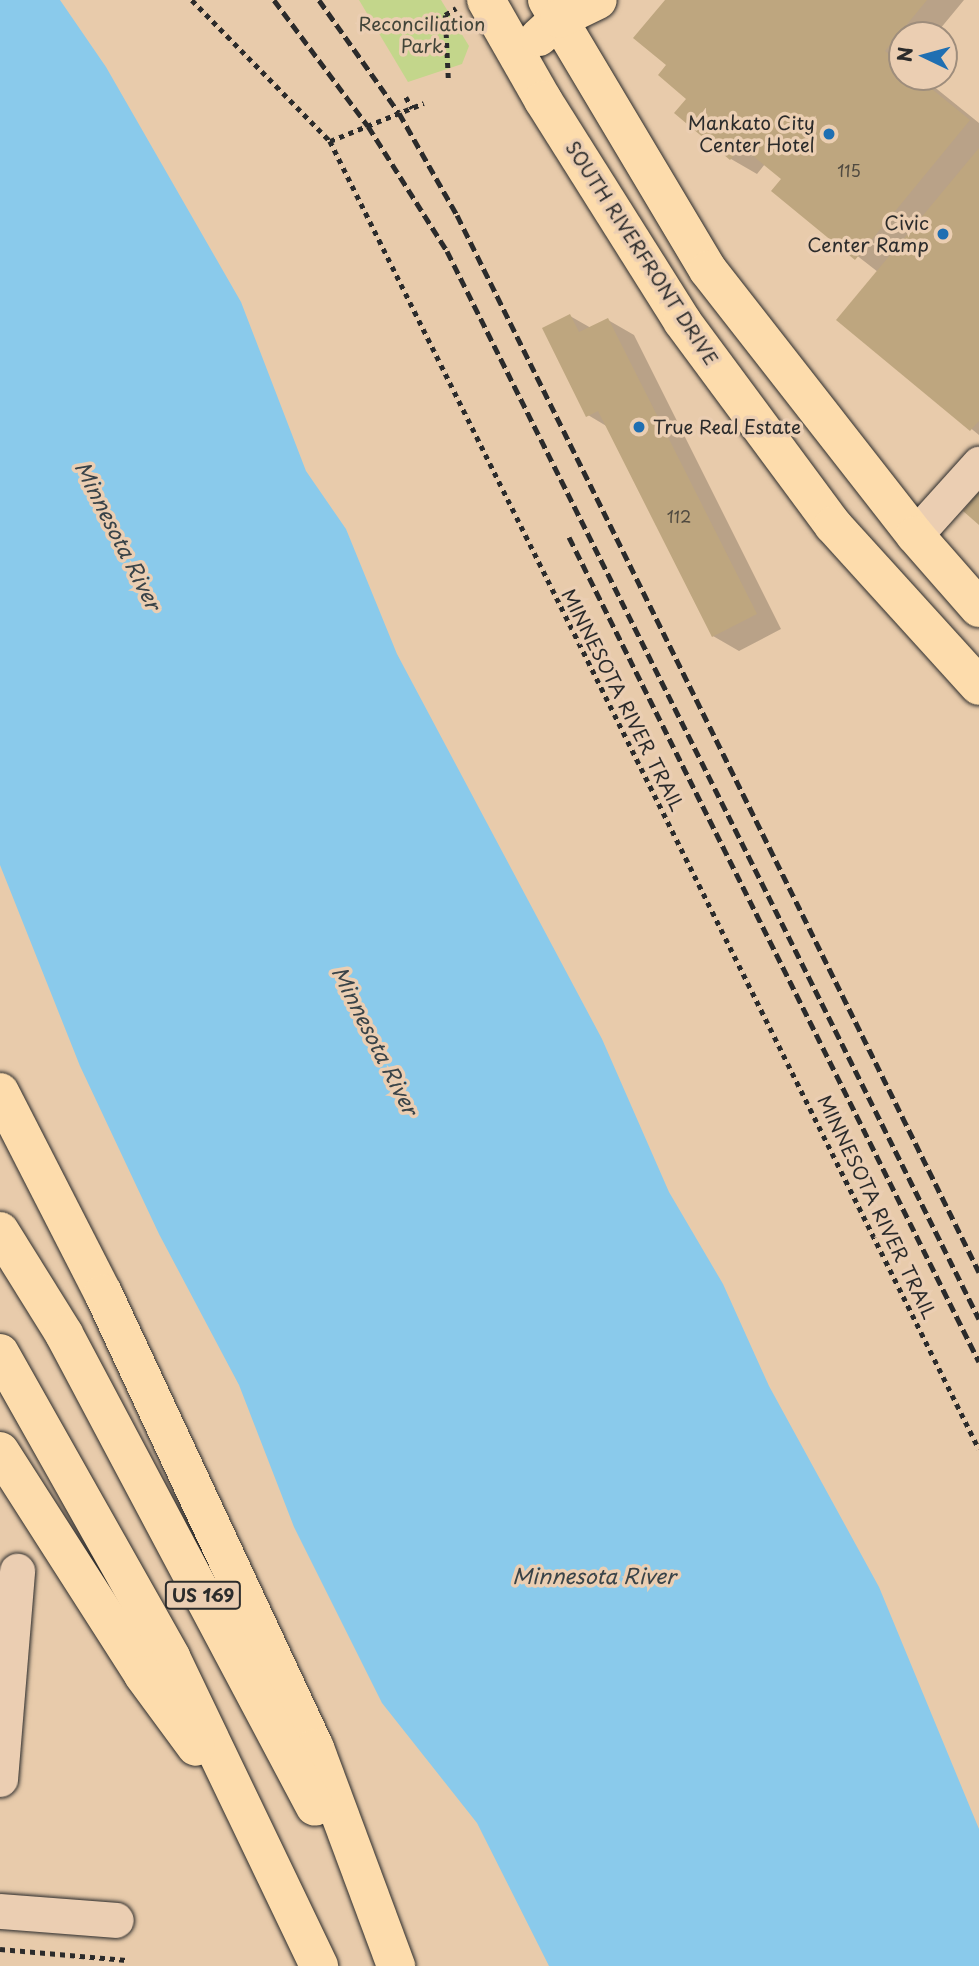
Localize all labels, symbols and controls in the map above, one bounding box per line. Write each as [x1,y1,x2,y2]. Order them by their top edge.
park label: Reconciliation Park [359,13,485,57]
north arrow [888,21,958,91]
text: N [889,46,919,63]
place label: Mankato City Center Hotel [687,112,815,156]
marker: Mankato City Center Hotel [821,126,837,142]
street label: SOUTH RIVERFRONT DRIVE [561,137,723,369]
house number: 115 [837,160,861,180]
place label: Civic Center Ramp [807,212,929,256]
marker: Civic Center Ramp [935,226,951,242]
place label: True Real Estate [653,416,804,438]
marker: True Real Estate [631,419,647,435]
water label: Minnesota River [71,456,167,614]
house number: 112 [667,506,691,526]
street label: MINNESOTA RIVER TRAIL [558,586,688,814]
water label: Minnesota River [328,961,424,1119]
street label: MINNESOTA RIVER TRAIL [813,1093,941,1321]
water label: Minnesota River [512,1562,676,1588]
road number: US 169 [164,1580,242,1610]

